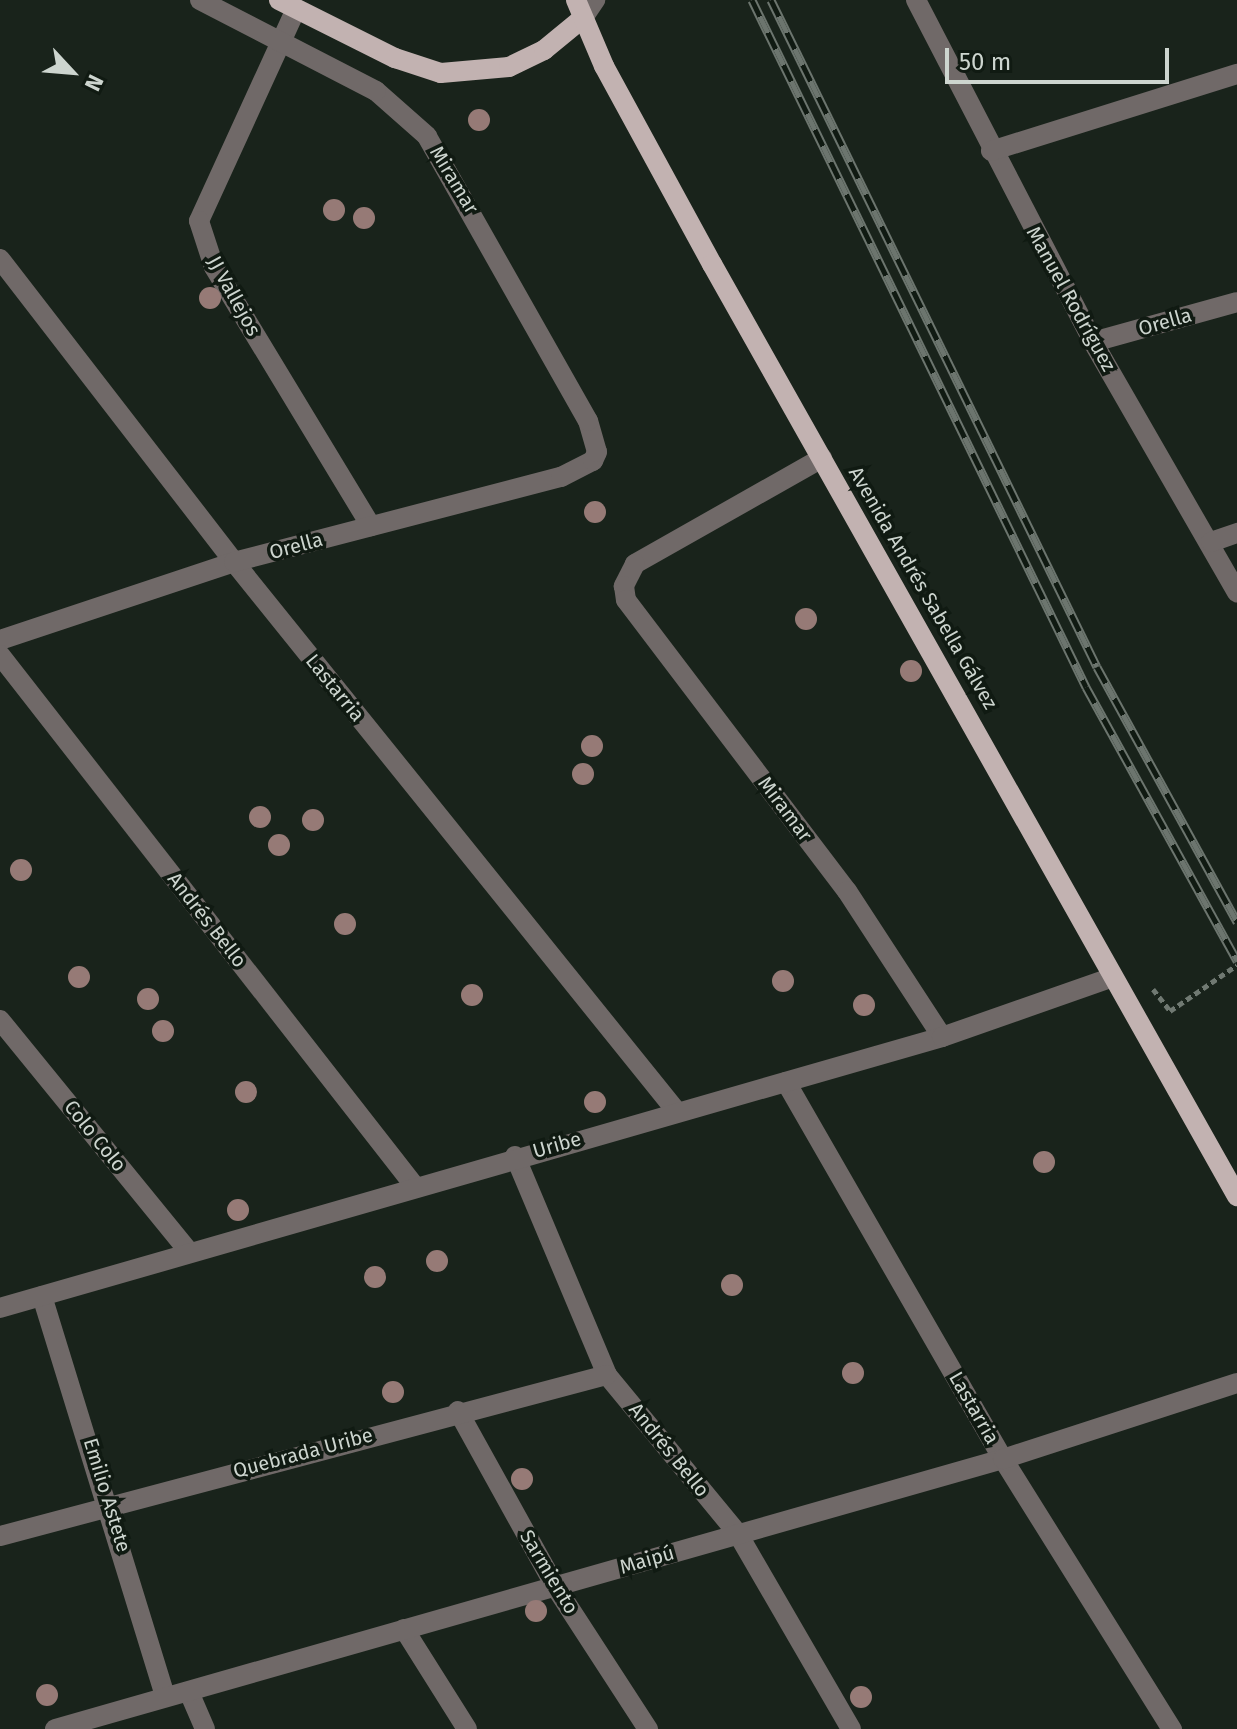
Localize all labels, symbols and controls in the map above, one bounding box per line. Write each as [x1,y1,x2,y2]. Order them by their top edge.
north arrow [32,32,112,112]
scale bar [949,32,1173,82]
text: 50 m [959,48,1011,76]
text: N [79,70,109,95]
street label: Miramar [424,142,484,218]
street label: Manuel Rodríguez [1021,222,1121,376]
street label: JJ Vallejos [202,252,266,340]
street label: Orella [1136,303,1194,341]
street label: Avenida Andrés Sabella Gálvez [844,462,1002,714]
street label: Orella [267,527,325,565]
street label: Lastarria [301,649,369,727]
street label: Miramar [753,772,817,846]
street label: Andrés Bello [162,868,252,972]
street label: Colo Colo [59,1095,131,1177]
street label: Uribe [530,1127,584,1163]
street label: Lastarria [944,1367,1004,1449]
street label: Andrés Bello [624,1398,714,1502]
street label: Quebrada Uribe [231,1423,375,1483]
street label: Emilio Astete [78,1435,136,1555]
street label: Sarmiento [515,1526,583,1618]
street label: Maipú [617,1541,677,1579]

